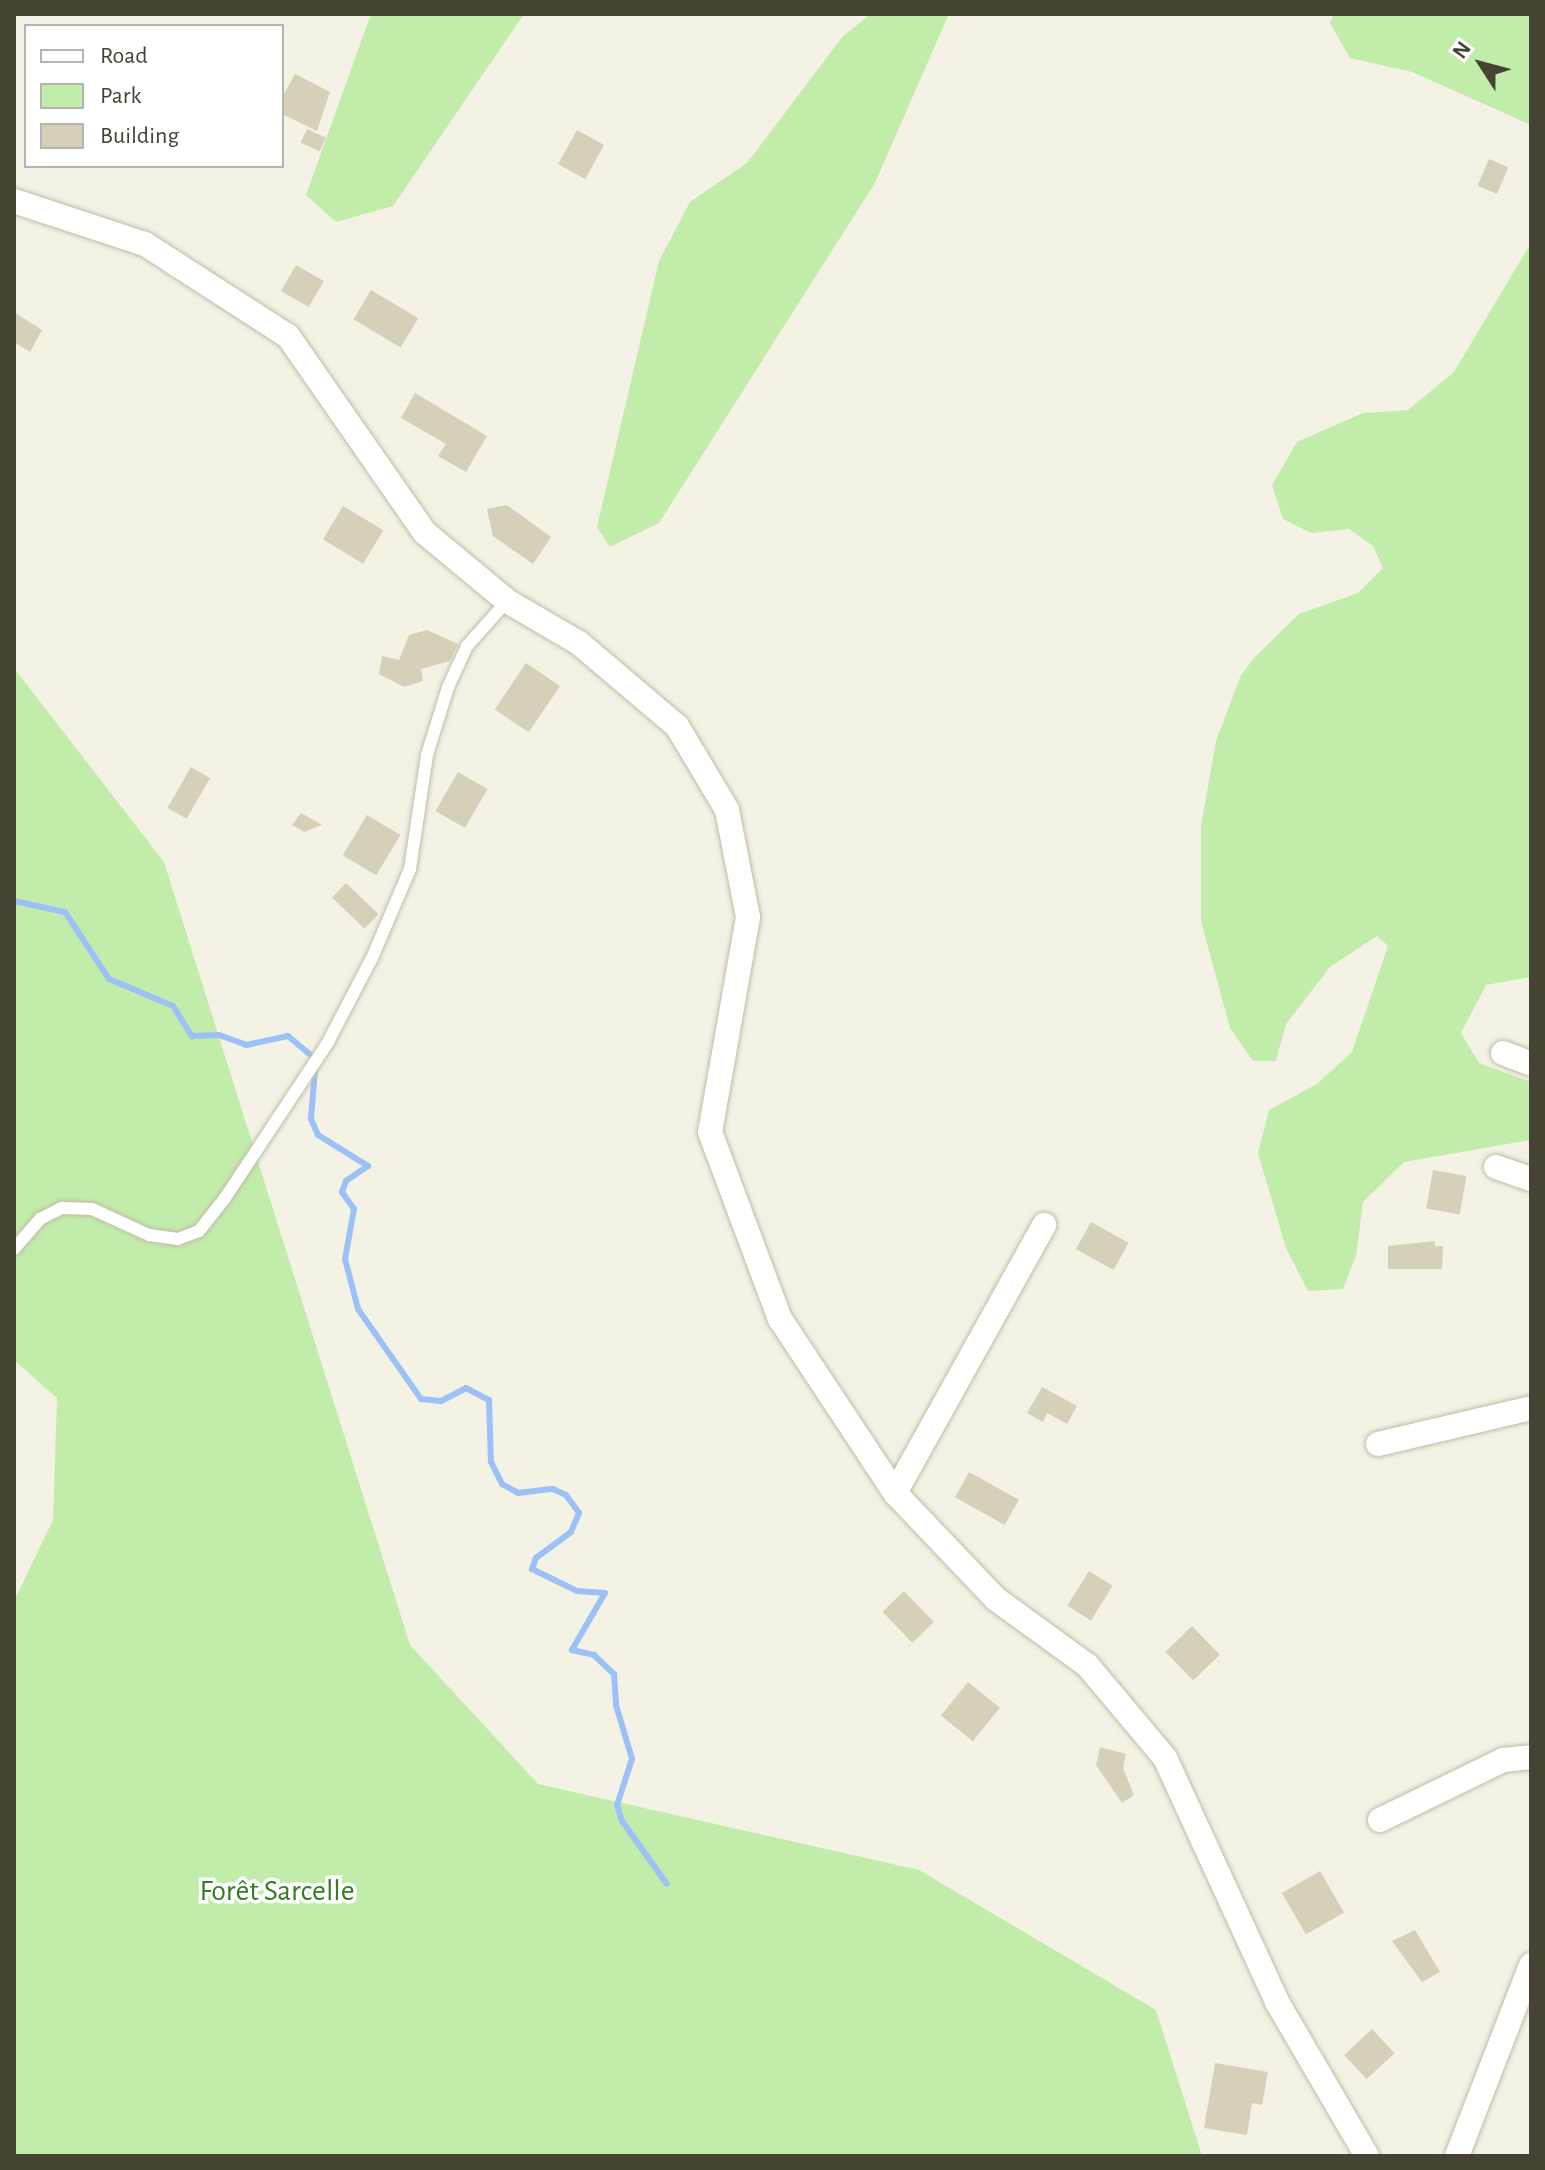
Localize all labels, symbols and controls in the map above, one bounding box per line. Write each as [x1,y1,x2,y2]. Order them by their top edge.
legend [24,24,284,168]
north arrow [1441,24,1521,104]
text: N [1448,37,1475,63]
text: Road [100,44,148,68]
text: Park [100,84,141,108]
text: Building [100,124,179,148]
park label: Forêt Sarcelle [199,1873,355,1909]

